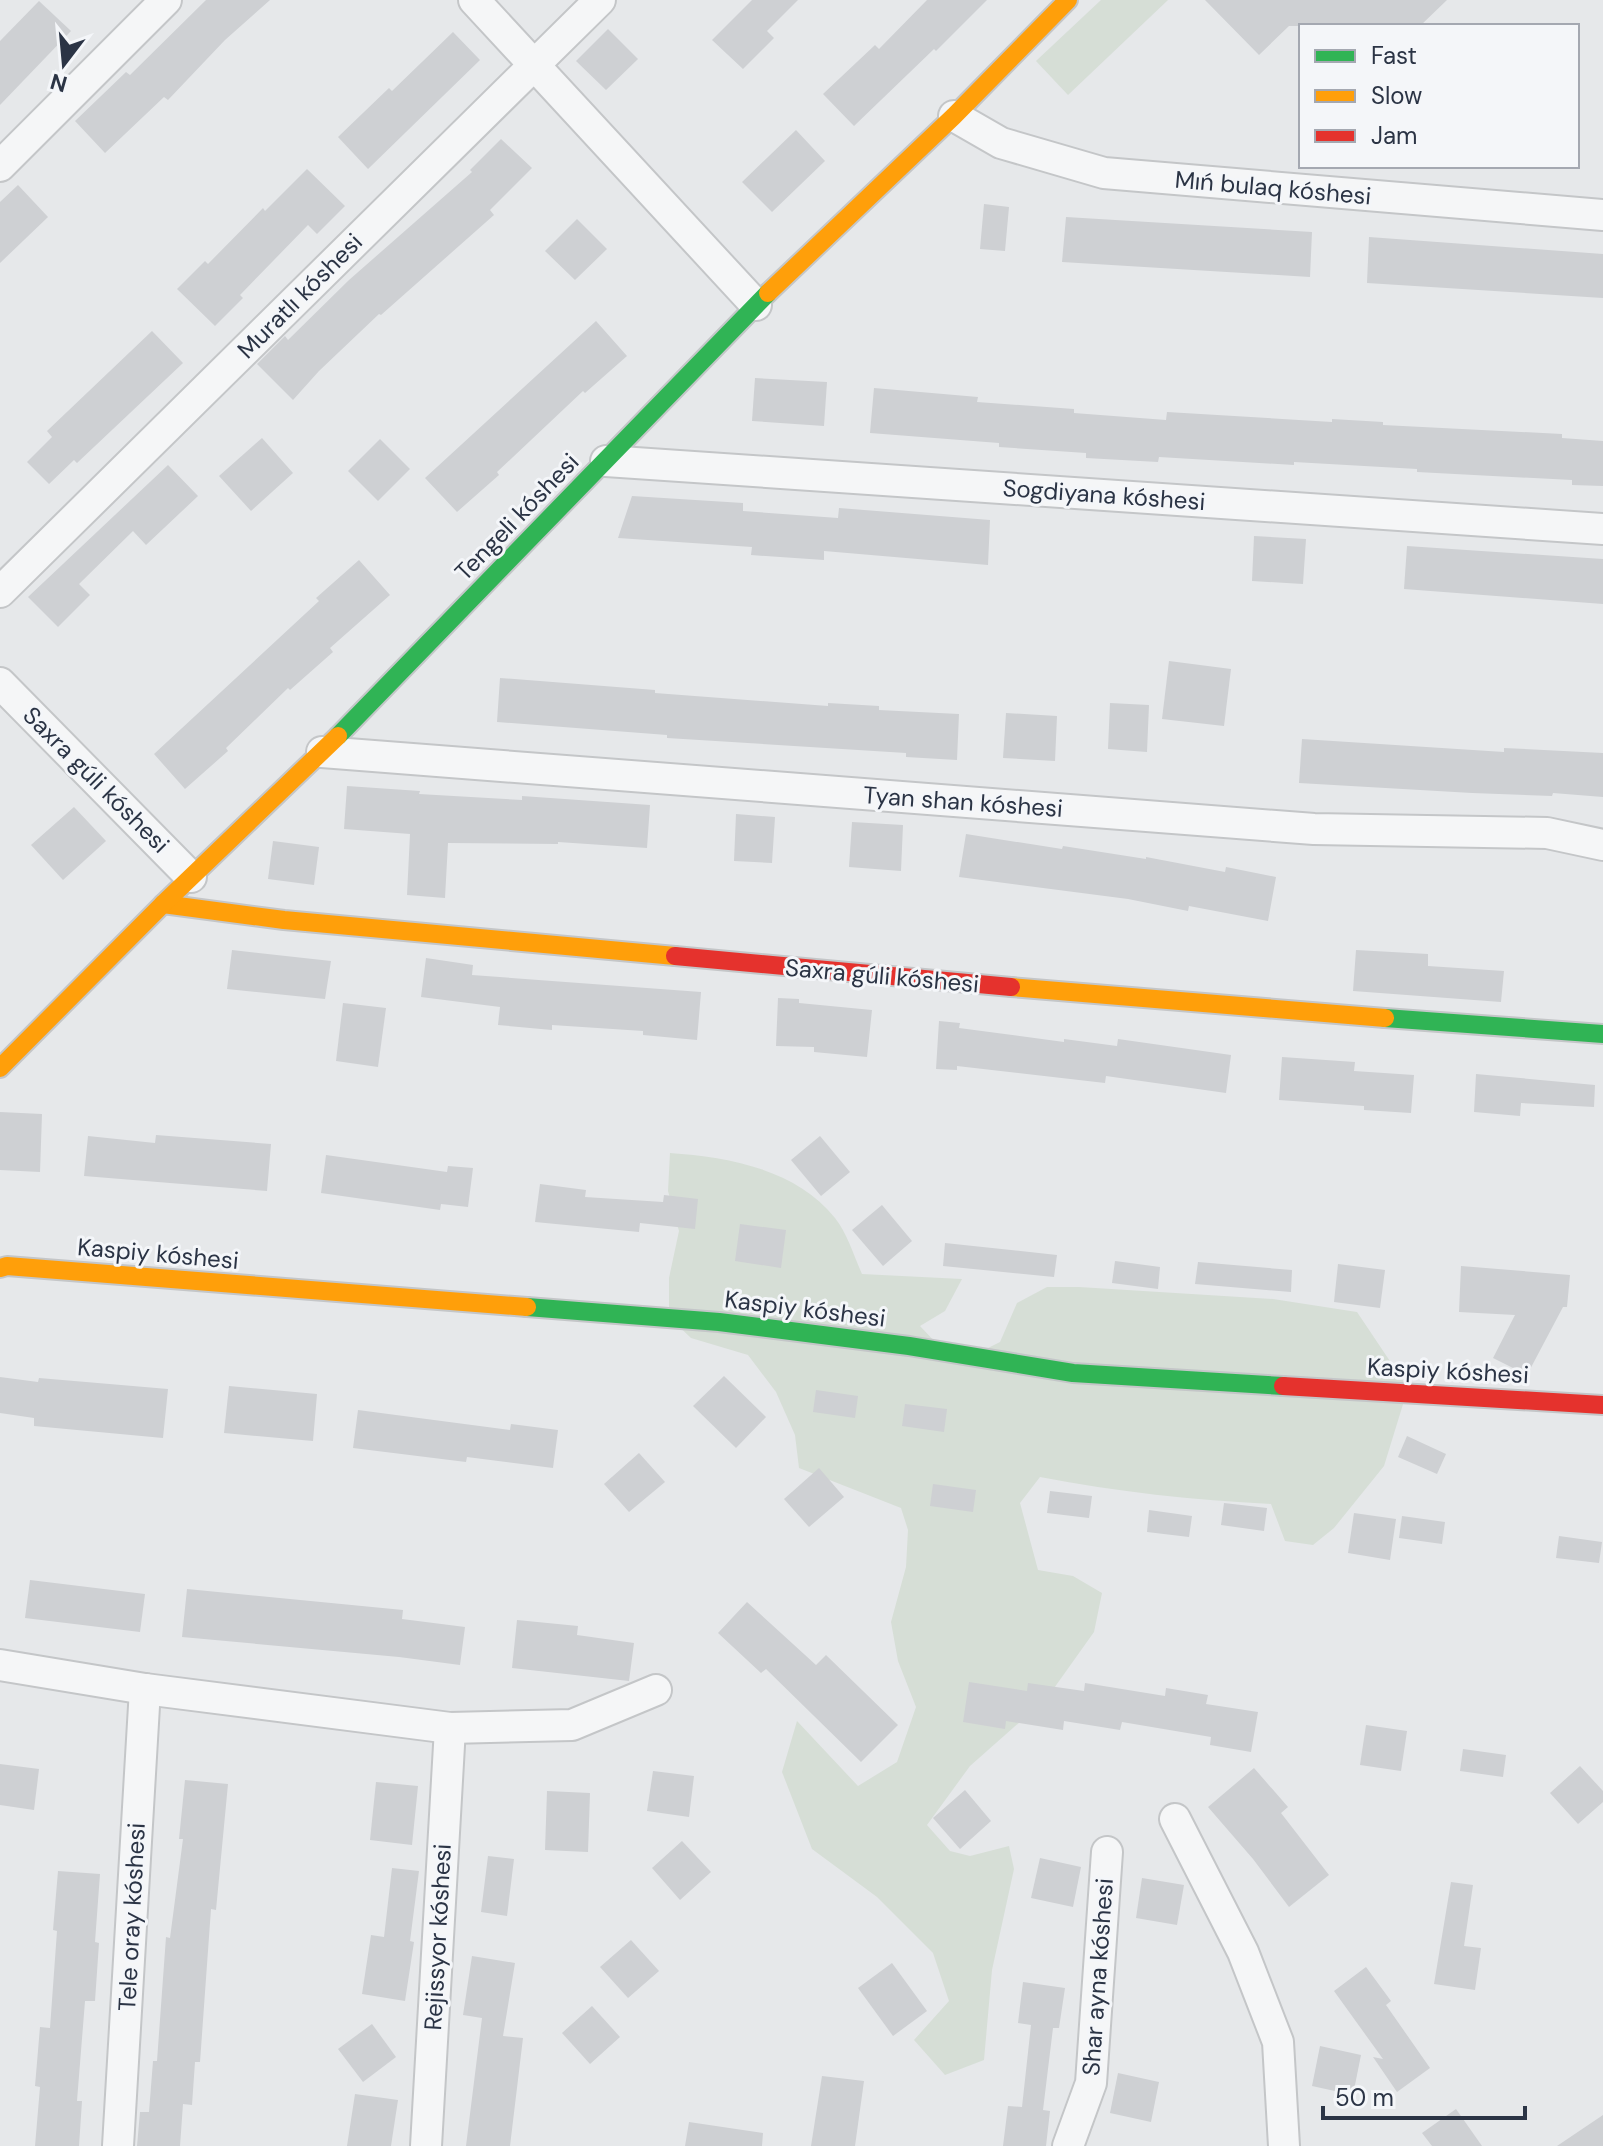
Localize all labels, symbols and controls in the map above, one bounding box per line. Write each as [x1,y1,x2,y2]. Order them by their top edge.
north arrow [24,24,104,104]
legend [1299,24,1579,168]
text: Fast [1371,40,1417,71]
text: N [47,67,70,99]
text: Slow [1371,80,1422,111]
text: Jam [1371,120,1417,151]
street label: Mıń bulaq kóshesi [1174,163,1373,212]
street label: Muratlı kóshesi [230,226,369,365]
street label: Tengeli kóshesi [448,446,585,587]
street label: Sogdiyana kóshesi [1002,472,1206,517]
street label: Saxra gúli kóshesi [17,700,176,859]
street label: Tyan shan kóshesi [862,779,1064,824]
street label: Saxra gúli kóshesi [784,952,980,999]
street label: Kaspiy kóshesi [76,1231,240,1276]
street label: Kaspiy kóshesi [723,1283,887,1334]
street label: Kaspiy kóshesi [1366,1351,1530,1390]
street label: Tele oray kóshesi [111,1822,152,2012]
street label: Rejissyor kóshesi [417,1843,458,2031]
street label: Shar ayna kóshesi [1075,1877,1120,2077]
scale bar [1323,2070,1525,2120]
text: 50 m [1335,2082,1394,2113]

